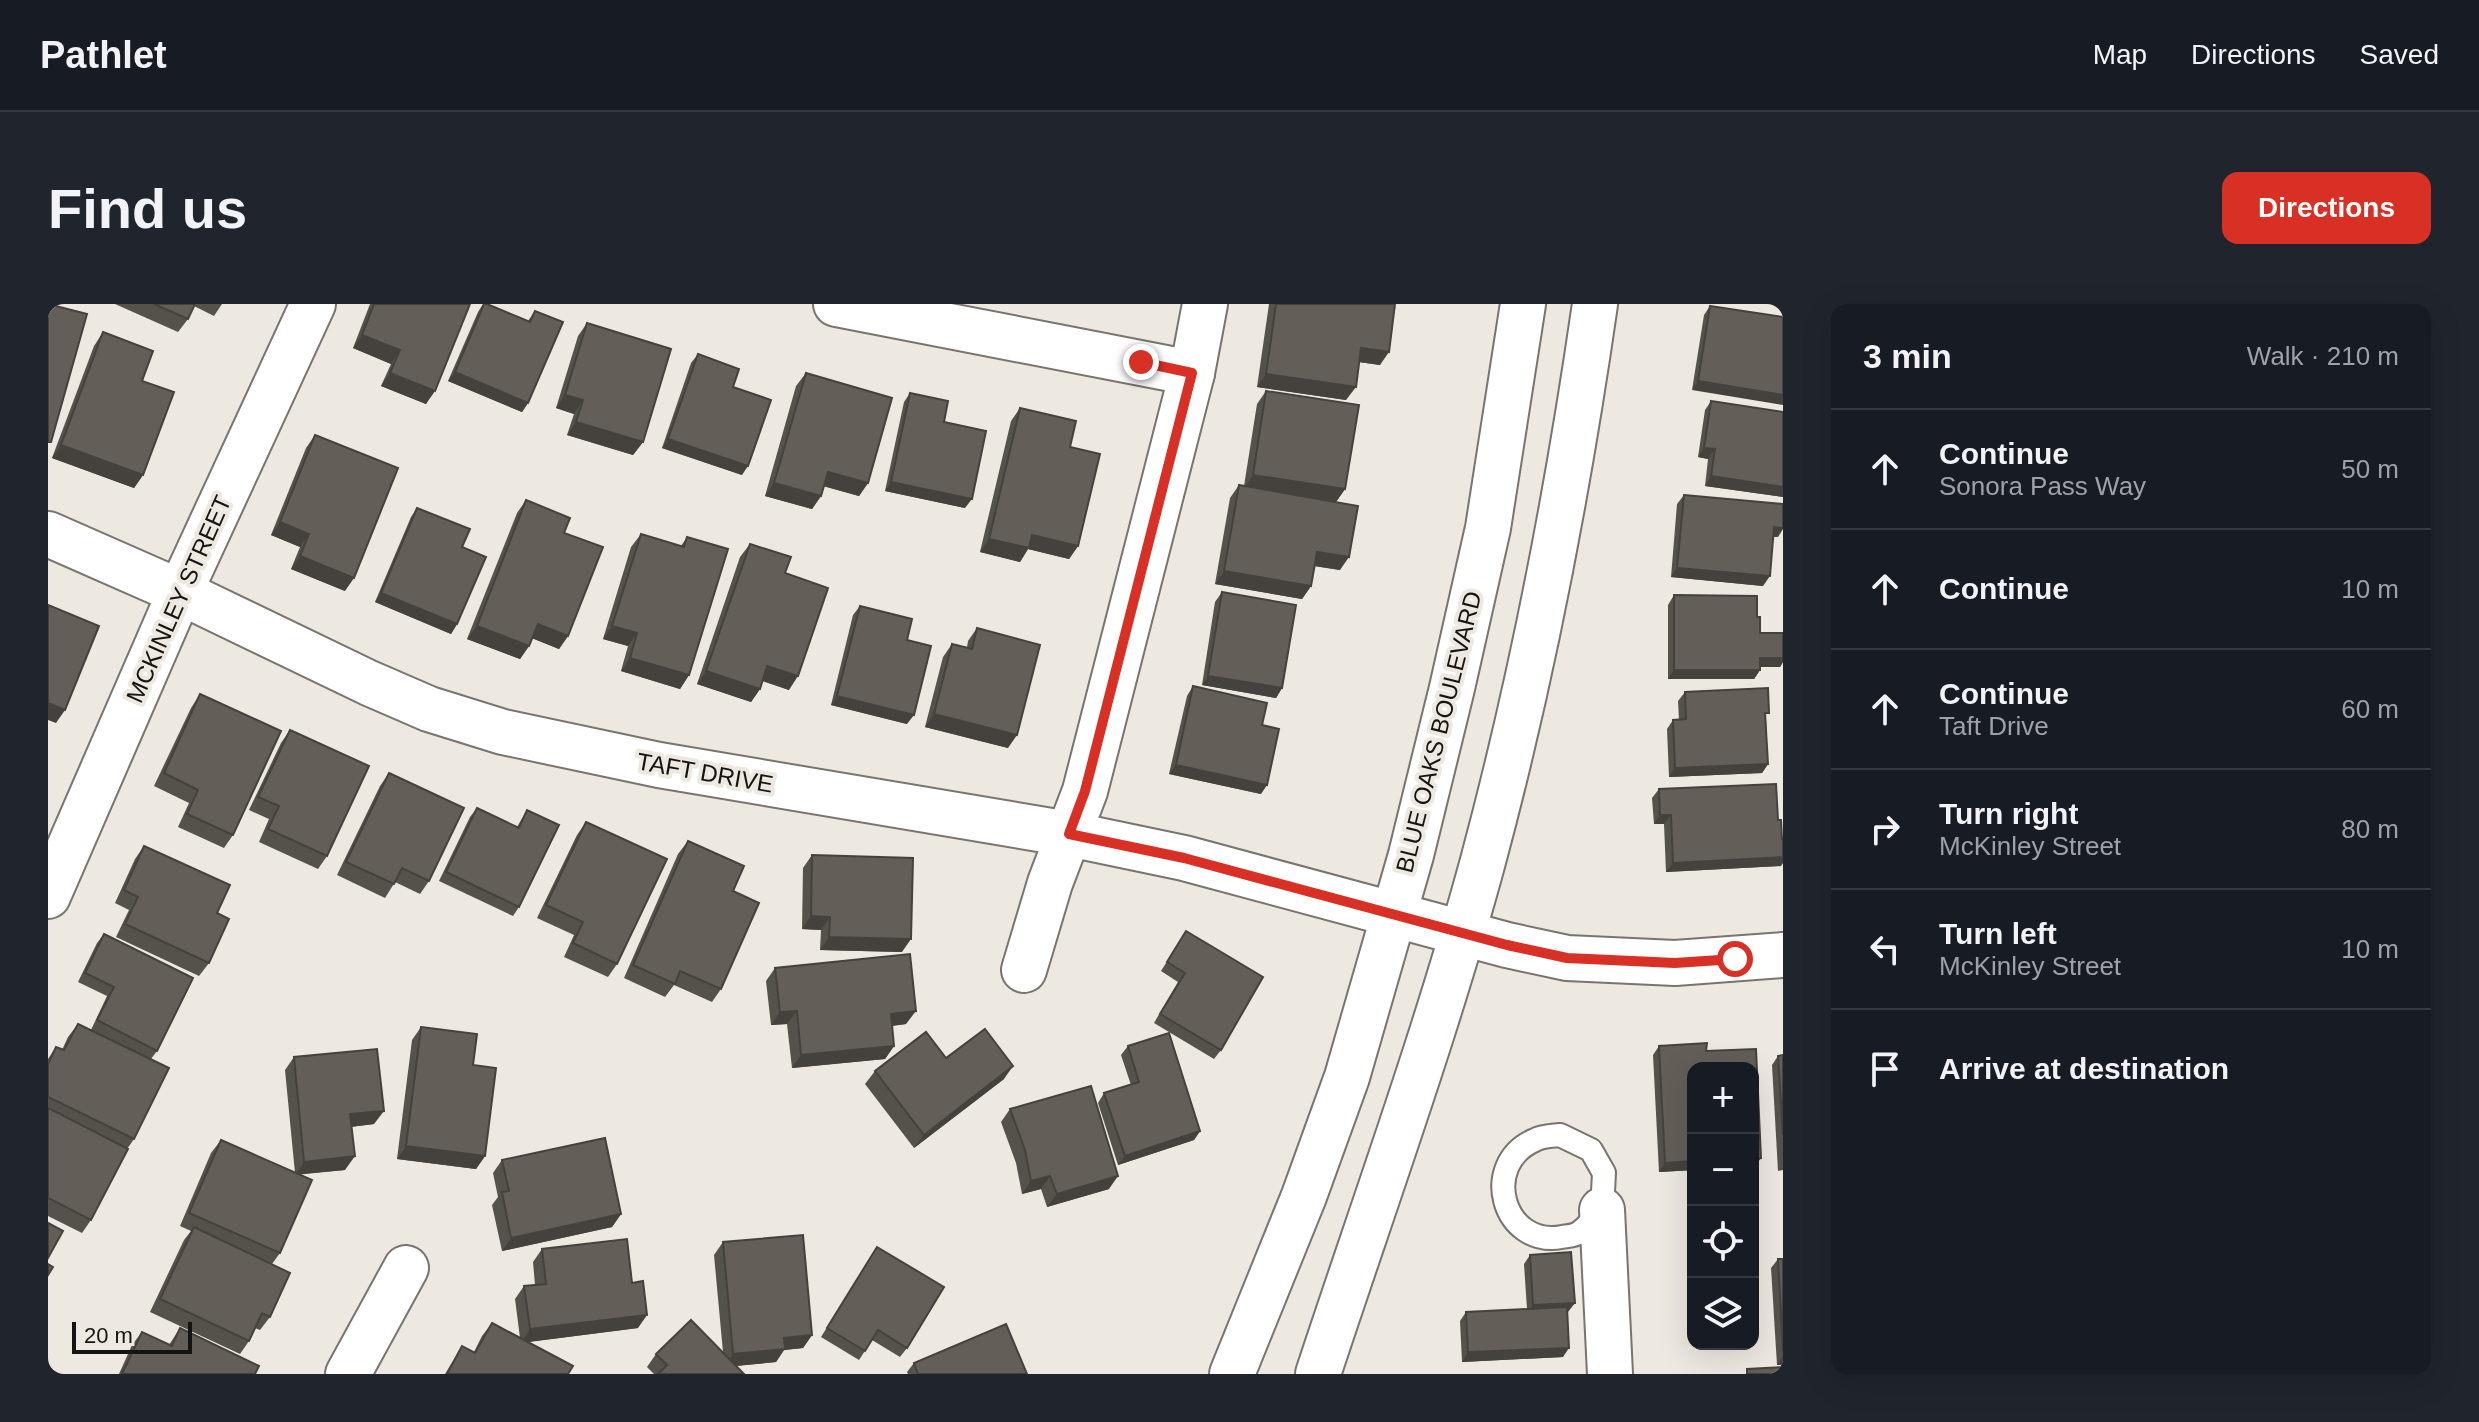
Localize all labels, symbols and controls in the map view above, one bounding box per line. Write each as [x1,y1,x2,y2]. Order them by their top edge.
text: Pathlet [40,34,167,76]
text: Map [2093,39,2147,70]
text: Directions [2191,39,2316,70]
text: Saved [2360,39,2439,70]
button: Directions [2222,172,2431,244]
text: Find us [48,177,247,240]
text: 3 min [1863,337,1952,375]
text: Walk · 210 m [2247,341,2399,371]
route end [1123,344,1159,380]
text: Continue [1939,437,2069,470]
icon: ahead [1863,447,1907,491]
text: 50 m [2341,454,2399,484]
text: Sonora Pass Way [1939,471,2146,501]
street label: MCKINLEY STREET [121,491,236,706]
icon: ahead [1863,567,1907,611]
text: Continue [1939,572,2069,605]
text: 10 m [2341,574,2399,604]
street label: BLUE OAKS BOULEVARD [1390,588,1487,875]
text: Continue [1939,677,2069,710]
icon: ahead [1863,687,1907,731]
text: 60 m [2341,694,2399,724]
text: Taft Drive [1939,711,2049,741]
street label: TAFT DRIVE [635,747,775,798]
text: Turn right [1939,797,2078,830]
icon: right [1863,807,1907,851]
text: 80 m [2341,814,2399,844]
text: McKinley Street [1939,831,2121,861]
text: Turn left [1939,917,2057,950]
icon: left [1863,927,1907,971]
text: 10 m [2341,934,2399,964]
route start [1717,941,1753,977]
text: McKinley Street [1939,951,2121,981]
icon: arrive [1863,1047,1907,1091]
text: Arrive at destination [1939,1052,2229,1085]
map controls [1687,1062,1759,1350]
button: + [1687,1062,1759,1134]
button: − [1687,1134,1759,1206]
button: locate [1687,1206,1759,1278]
button: layers [1687,1278,1759,1350]
scale bar [72,1318,192,1354]
text: 20 m [84,1323,133,1348]

